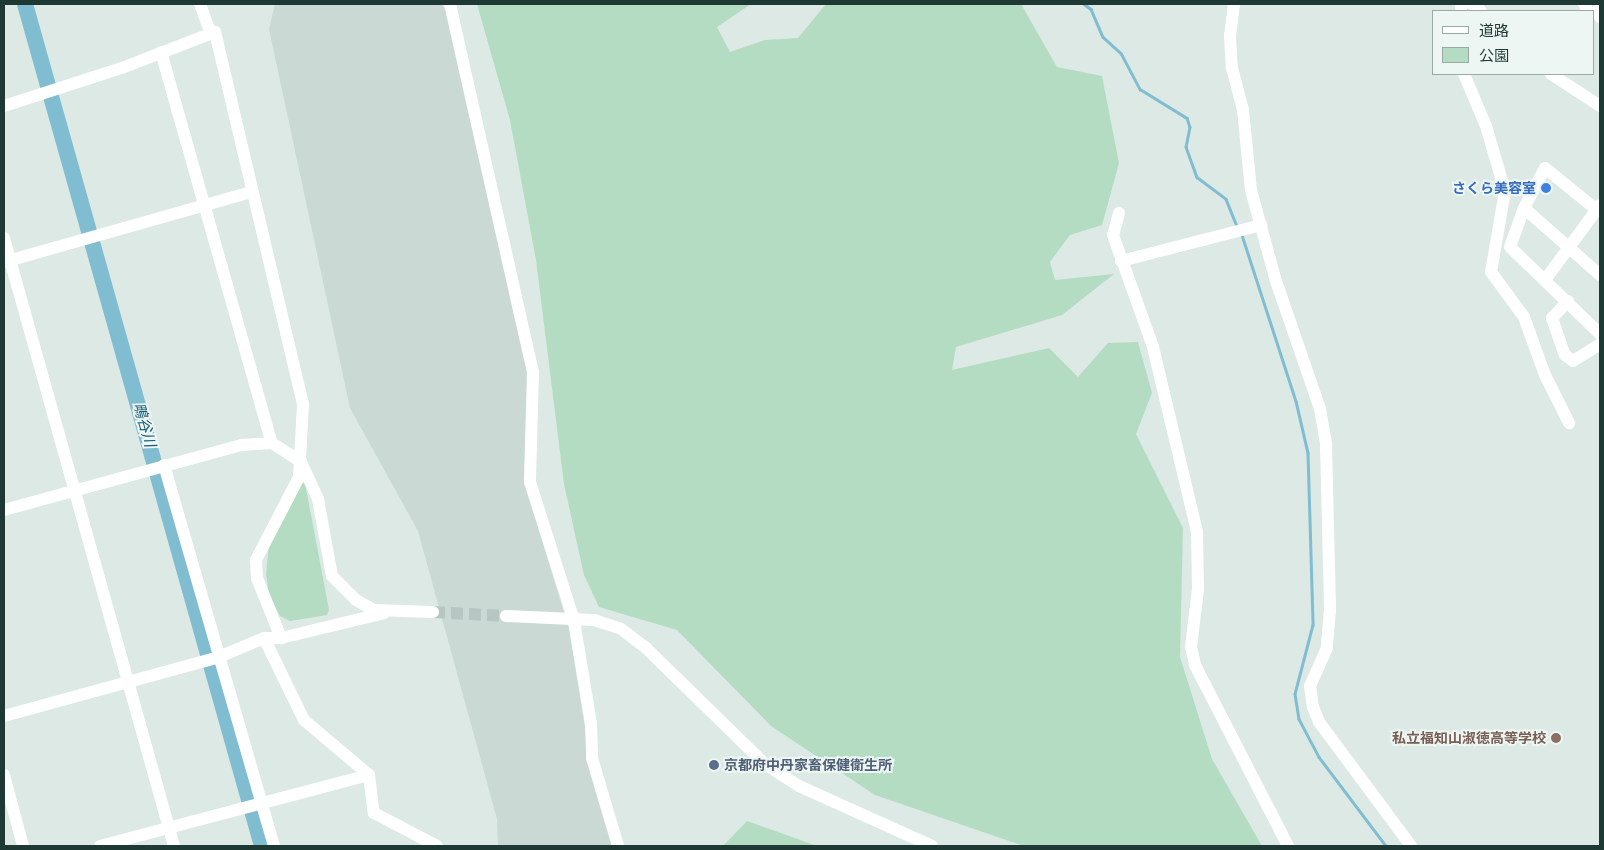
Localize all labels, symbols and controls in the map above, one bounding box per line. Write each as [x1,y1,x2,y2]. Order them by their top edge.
legend [1432,10,1594,75]
text: 道路 [1479,22,1509,40]
text: 公園 [1479,47,1509,65]
place label: さくら美容室 [1452,180,1536,196]
marker: さくら美容室 [1540,182,1552,194]
water label: 鴫谷川 [129,401,159,449]
place label: 私立福知山淑徳高等学校 [1392,730,1546,746]
marker: 私立福知山淑徳高等学校 [1550,732,1562,744]
place label: 京都府中丹家畜保健衛生所 [724,757,892,773]
marker: 京都府中丹家畜保健衛生所 [708,759,720,771]

